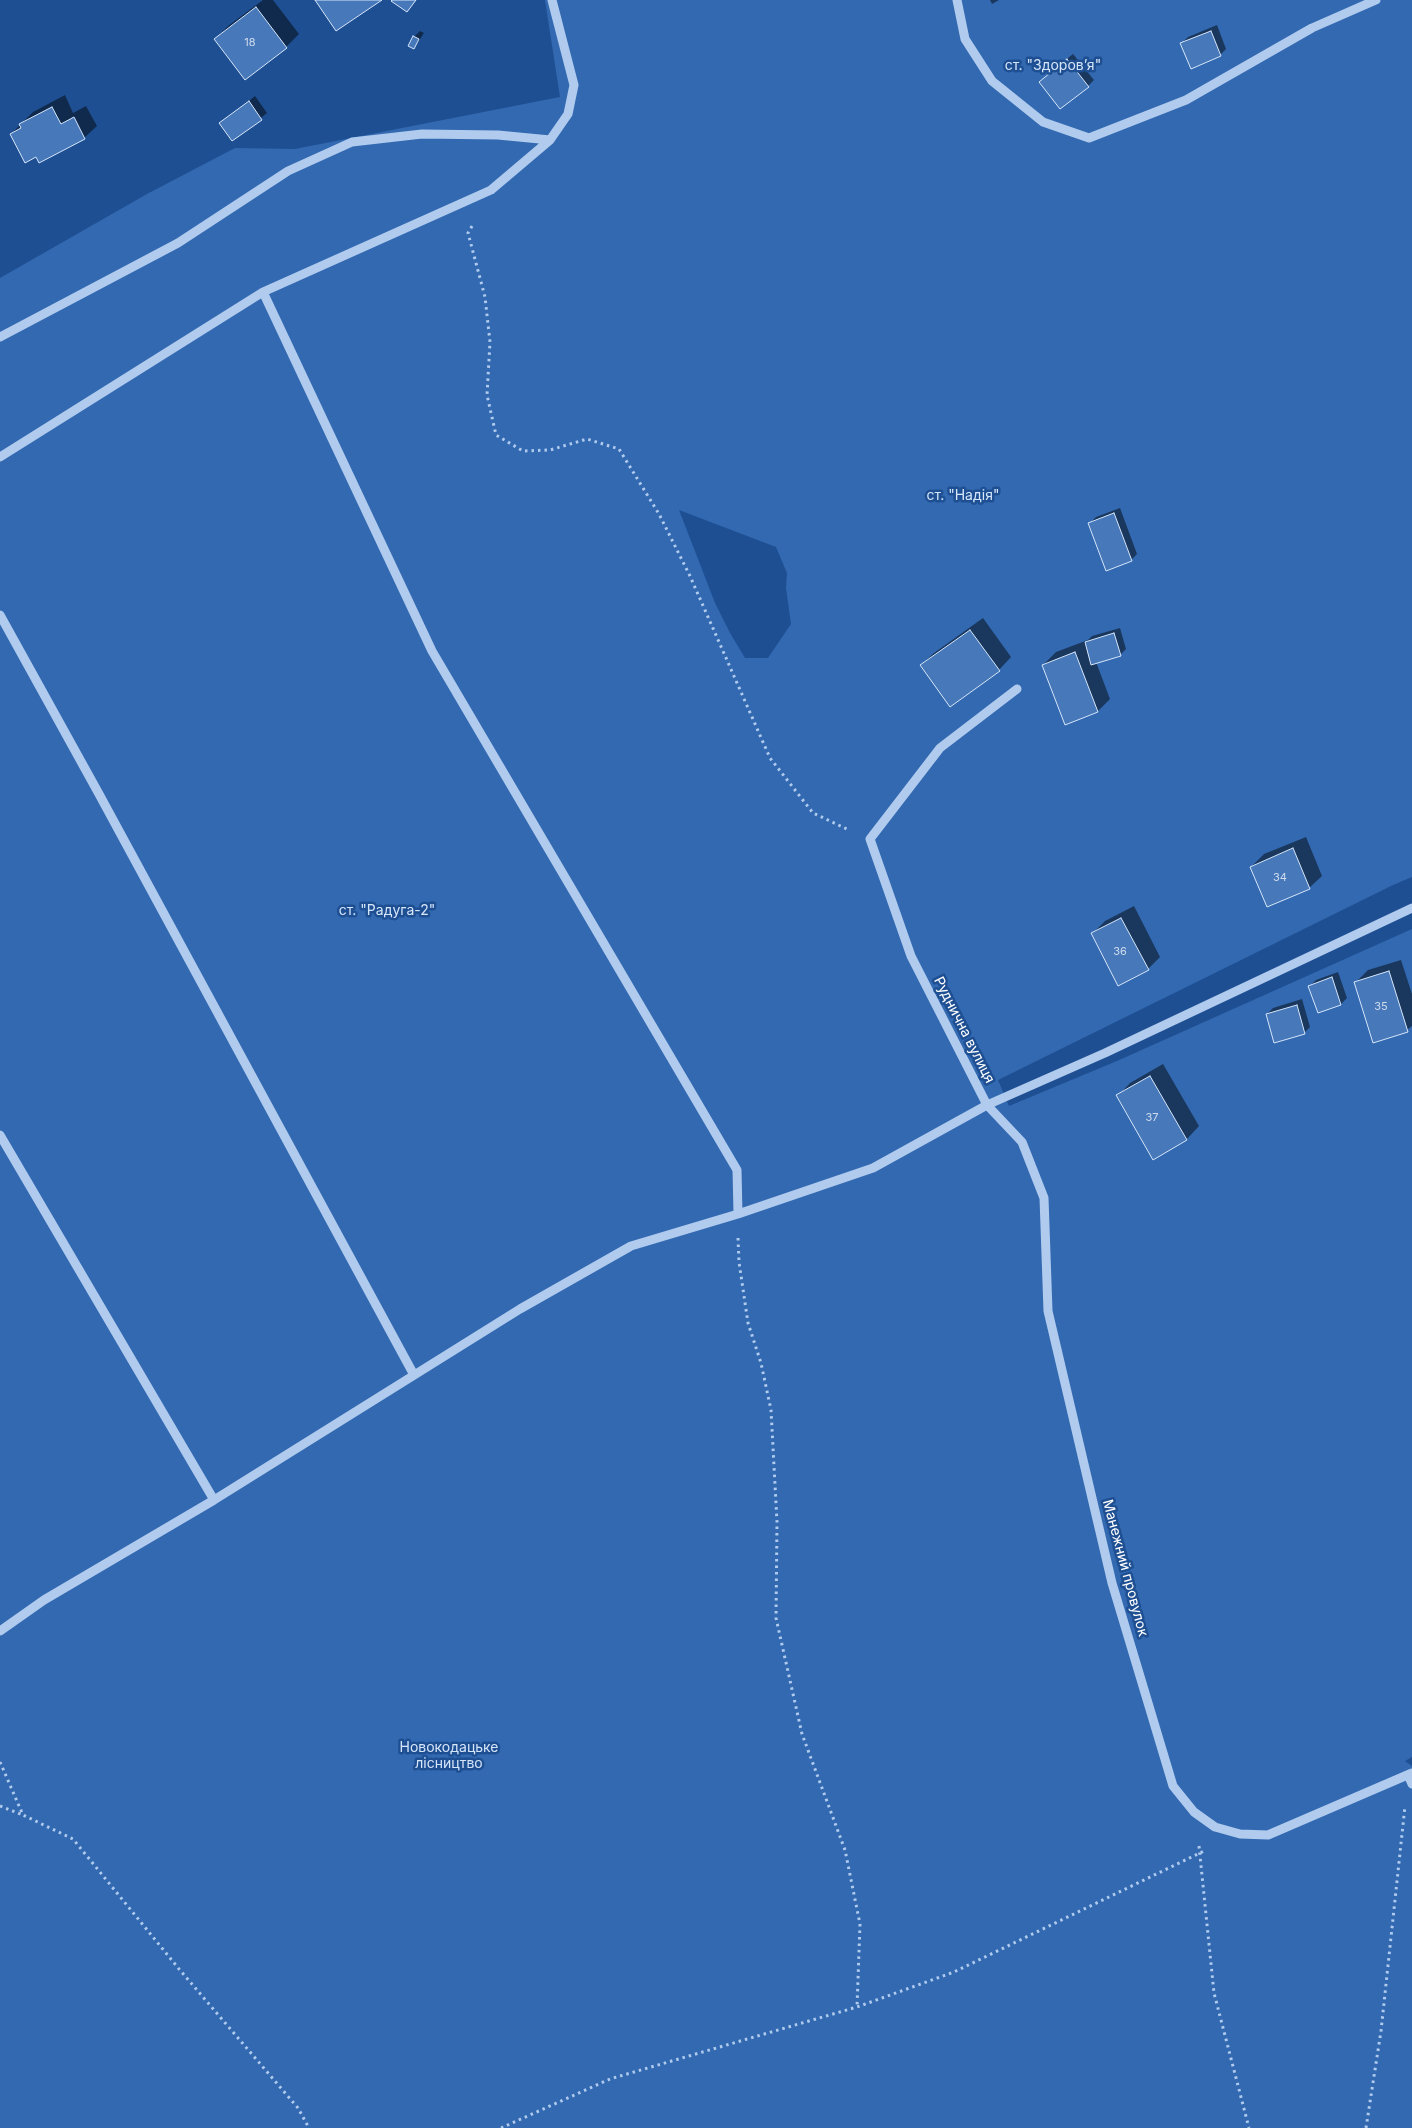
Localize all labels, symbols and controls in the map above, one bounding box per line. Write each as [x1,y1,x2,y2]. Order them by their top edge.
house number: 18 [244,36,256,50]
park label: ст. "Здоров’я" [1005,58,1101,74]
park label: ст. "Надія" [927,488,999,504]
house number: 34 [1273,871,1287,885]
park label: ст. "Радуга-2" [339,903,435,919]
house number: 36 [1113,945,1127,959]
street label: Руднична вулиця [930,974,998,1086]
house number: 35 [1374,1000,1388,1014]
house number: 37 [1145,1111,1159,1125]
street label: Манежний провулок [1099,1498,1151,1638]
park label: Новокодацьке лісництво [399,1740,499,1772]

